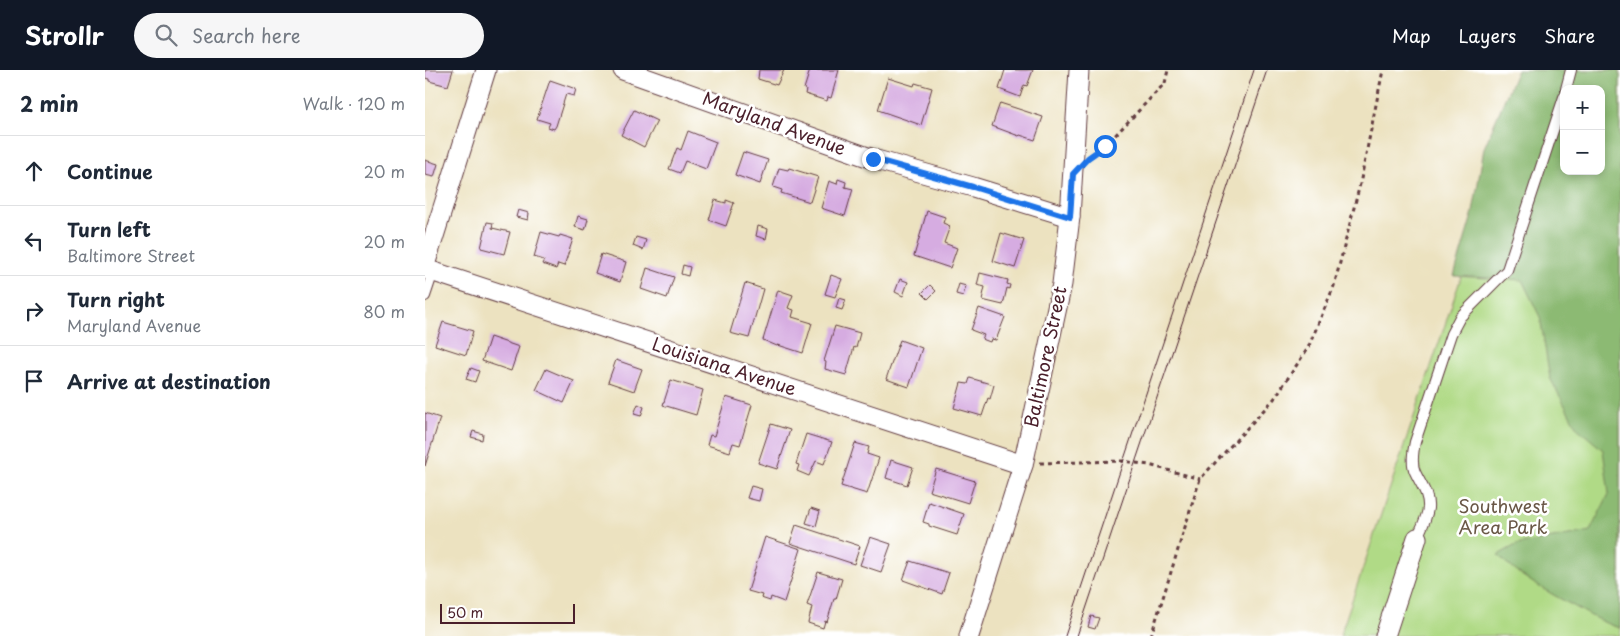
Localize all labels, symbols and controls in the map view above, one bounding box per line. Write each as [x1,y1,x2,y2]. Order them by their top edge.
search box [134,13,484,58]
text: Strollr [25,17,104,53]
icon: search [152,21,180,49]
text: Search here [192,21,301,49]
text: Map [1392,22,1431,49]
text: Layers [1459,22,1516,49]
text: Share [1544,22,1595,49]
street label: Maryland Avenue [699,84,850,161]
map controls [1560,85,1605,175]
button: + [1560,85,1605,130]
text: 2 min [20,87,79,119]
text: Walk · 120 m [303,91,405,115]
button: − [1560,130,1605,175]
route start [1094,135,1117,158]
route end [862,148,885,171]
icon: ahead [20,157,48,185]
text: Continue [67,157,153,185]
text: 20 m [364,159,405,183]
text: Turn left [67,215,151,243]
icon: left [20,227,48,255]
text: 20 m [364,229,405,253]
text: Baltimore Street [67,243,195,267]
street label: Baltimore Street [1016,283,1073,430]
text: Turn right [67,285,165,313]
icon: right [20,297,48,325]
text: 80 m [363,299,405,323]
text: Maryland Avenue [67,313,201,337]
street label: Louisiana Avenue [649,330,800,402]
icon: arrive [20,367,48,395]
text: Arrive at destination [67,367,271,395]
park label: Southwest Area Park [1458,492,1548,540]
scale bar [440,601,575,624]
text: 50 m [447,602,483,623]

